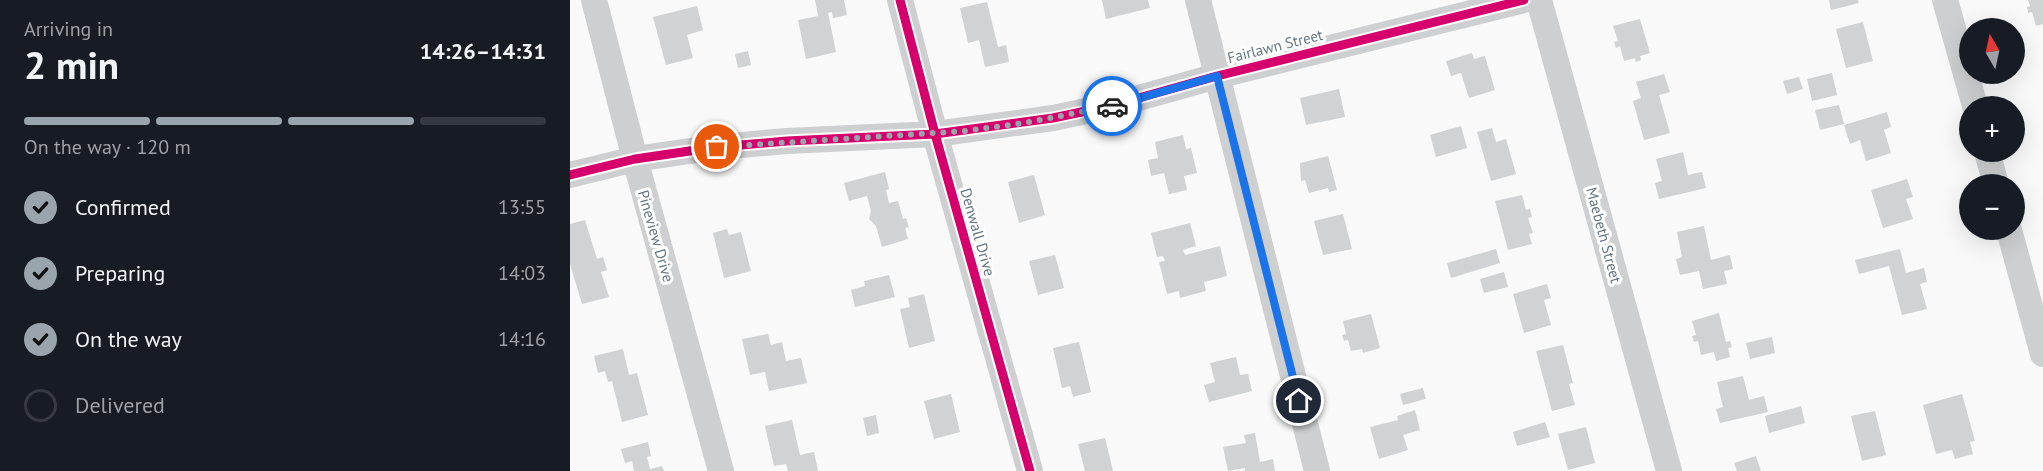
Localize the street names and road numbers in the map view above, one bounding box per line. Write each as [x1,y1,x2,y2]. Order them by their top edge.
street label: Fairlawn Street [1225,25,1325,67]
street label: Maebeth Street [1582,185,1626,285]
street label: Denwall Drive [956,186,1000,278]
street label: Pineview Drive [634,188,678,284]

